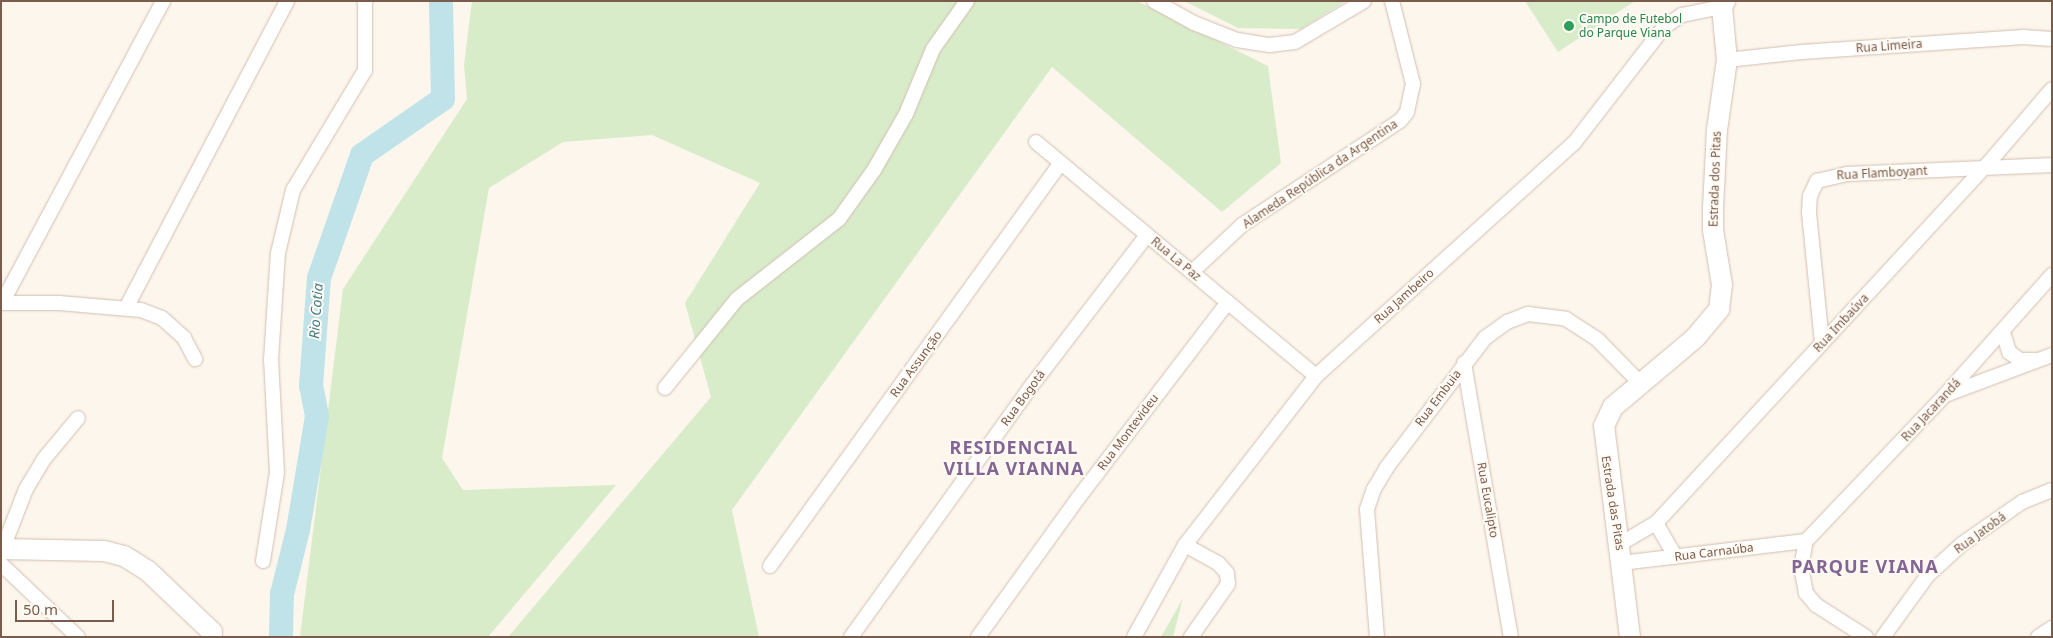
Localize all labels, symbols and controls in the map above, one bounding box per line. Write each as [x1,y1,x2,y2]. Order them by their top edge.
place label: Campo de Futebol do Parque Viana [1579,12,1682,40]
marker: Campo de Futebol do Parque Viana [1563,20,1575,32]
street label: Rua Limeira [1855,36,1923,56]
street label: Alameda República da Argentina [1240,117,1400,231]
street label: Estrada dos Pitas [1706,131,1724,227]
street label: Rua Flamboyant [1836,163,1928,183]
street label: Rua La Paz [1148,234,1204,284]
street label: Rua Jambeiro [1371,265,1437,327]
water label: Rio Cotia [306,283,326,339]
street label: Rua Imbaúva [1810,291,1872,355]
street label: Rua Assunção [887,328,945,400]
street label: Rua Bogotá [998,367,1048,429]
street label: Rua Embuia [1412,367,1464,429]
street label: Rua Jacarandá [1898,376,1964,444]
street label: Rua Montevideu [1095,391,1161,473]
district label: RESIDENCIAL VILLA VIANNA [942,437,1086,479]
street label: Estrada das Pitas [1598,455,1628,551]
street label: Rua Eucalipto [1474,461,1502,539]
street label: Rua Jatobá [1951,509,2009,557]
street label: Rua Carnaúba [1674,540,1754,564]
district label: PARQUE VIANA [1790,555,1940,577]
scale bar [18,590,116,622]
text: 50 m [23,599,58,619]

